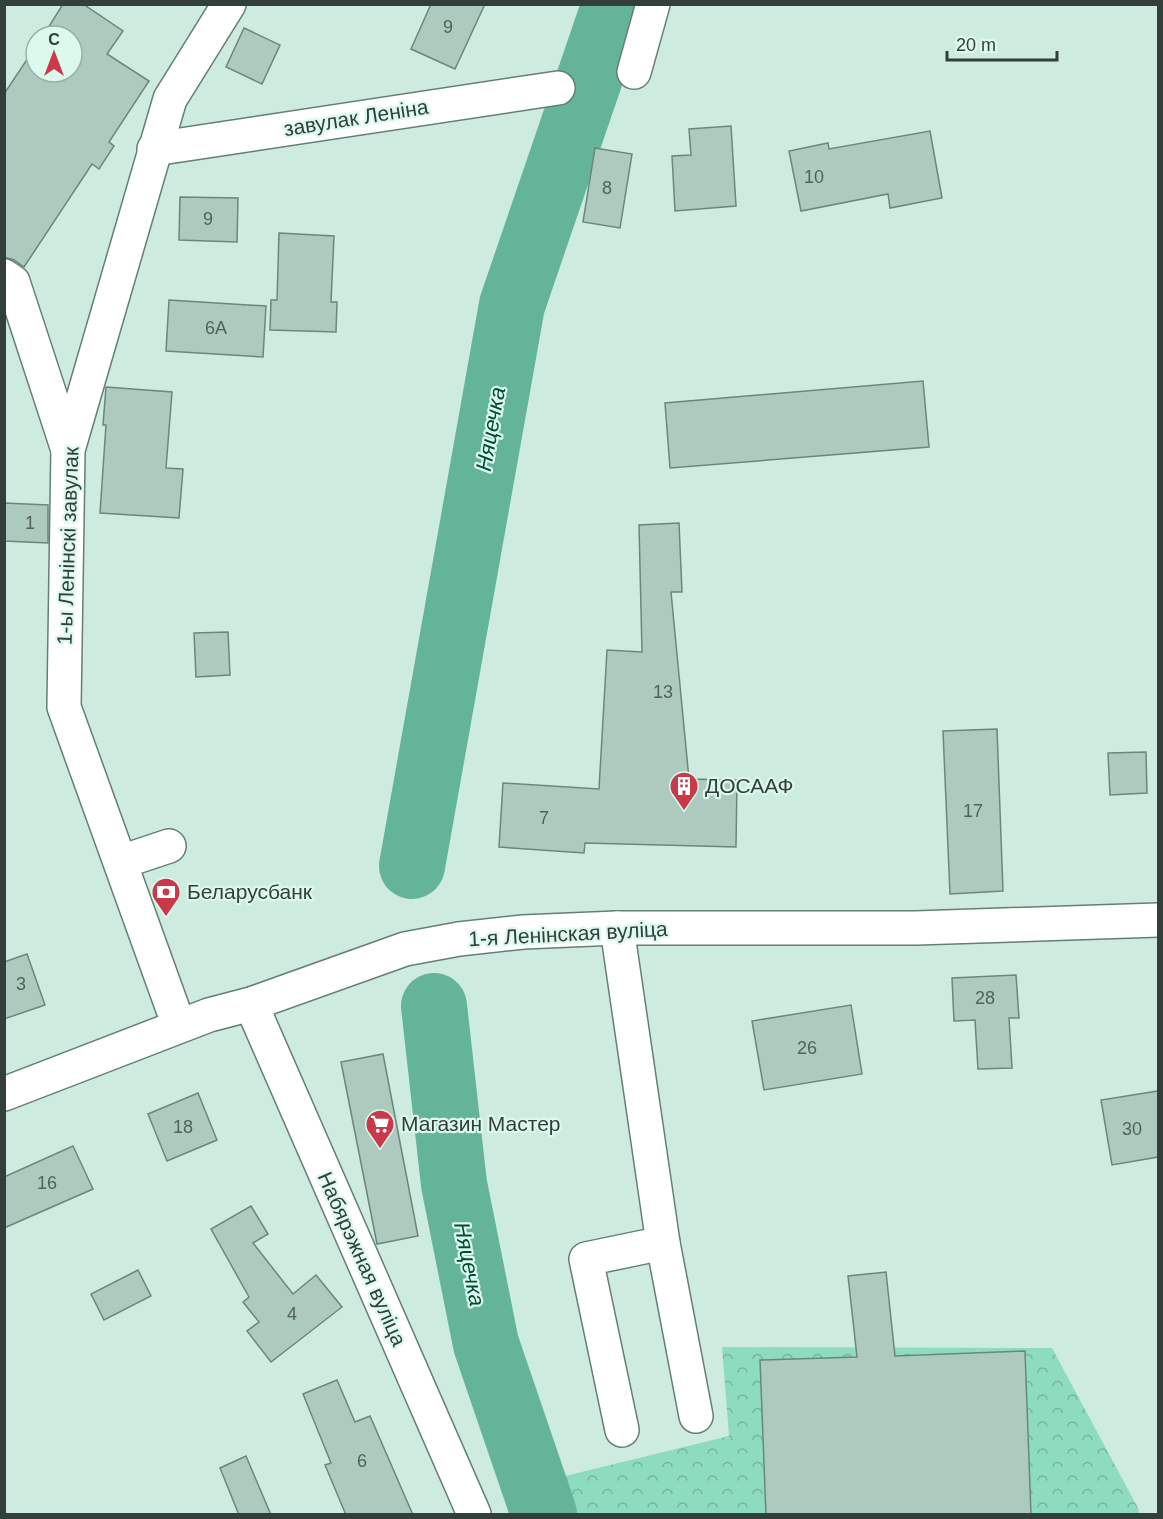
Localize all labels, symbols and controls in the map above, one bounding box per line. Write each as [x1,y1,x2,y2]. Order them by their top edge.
house number: 9 [443,17,453,37]
north arrow [24,24,84,84]
scale bar [947,24,1056,62]
text: С [48,31,60,48]
text: 20 m [956,35,996,55]
street label: завулак Леніна [282,95,430,140]
house number: 10 [804,167,824,187]
house number: 8 [602,178,612,198]
house number: 9 [203,209,213,229]
house number: 6А [205,318,227,338]
water label: Няцечка [471,385,510,473]
street label: 1-ы Ленінскі завулак [53,446,82,645]
house number: 1 [25,513,35,533]
house number: 13 [653,682,673,702]
building icon: ДОСААФ [668,770,700,812]
place label: ДОСААФ [705,774,794,797]
house number: 17 [963,801,983,821]
house number: 7 [539,808,549,828]
bank icon: Беларусбанк [150,876,182,918]
place label: Беларусбанк [187,880,313,903]
street label: 1-я Ленінская вуліца [468,917,669,950]
house number: 3 [16,974,26,994]
house number: 28 [975,988,995,1008]
house number: 26 [797,1038,817,1058]
supermarket icon: Магазин Мастер [364,1108,396,1150]
place label: Магазин Мастер [401,1112,561,1135]
house number: 18 [173,1117,193,1137]
house number: 30 [1122,1119,1142,1139]
street label: Набярэжная вуліца [314,1168,411,1350]
house number: 16 [37,1173,57,1193]
water label: Няцечка [449,1220,490,1308]
house number: 4 [287,1304,297,1324]
house number: 6 [357,1451,367,1471]

